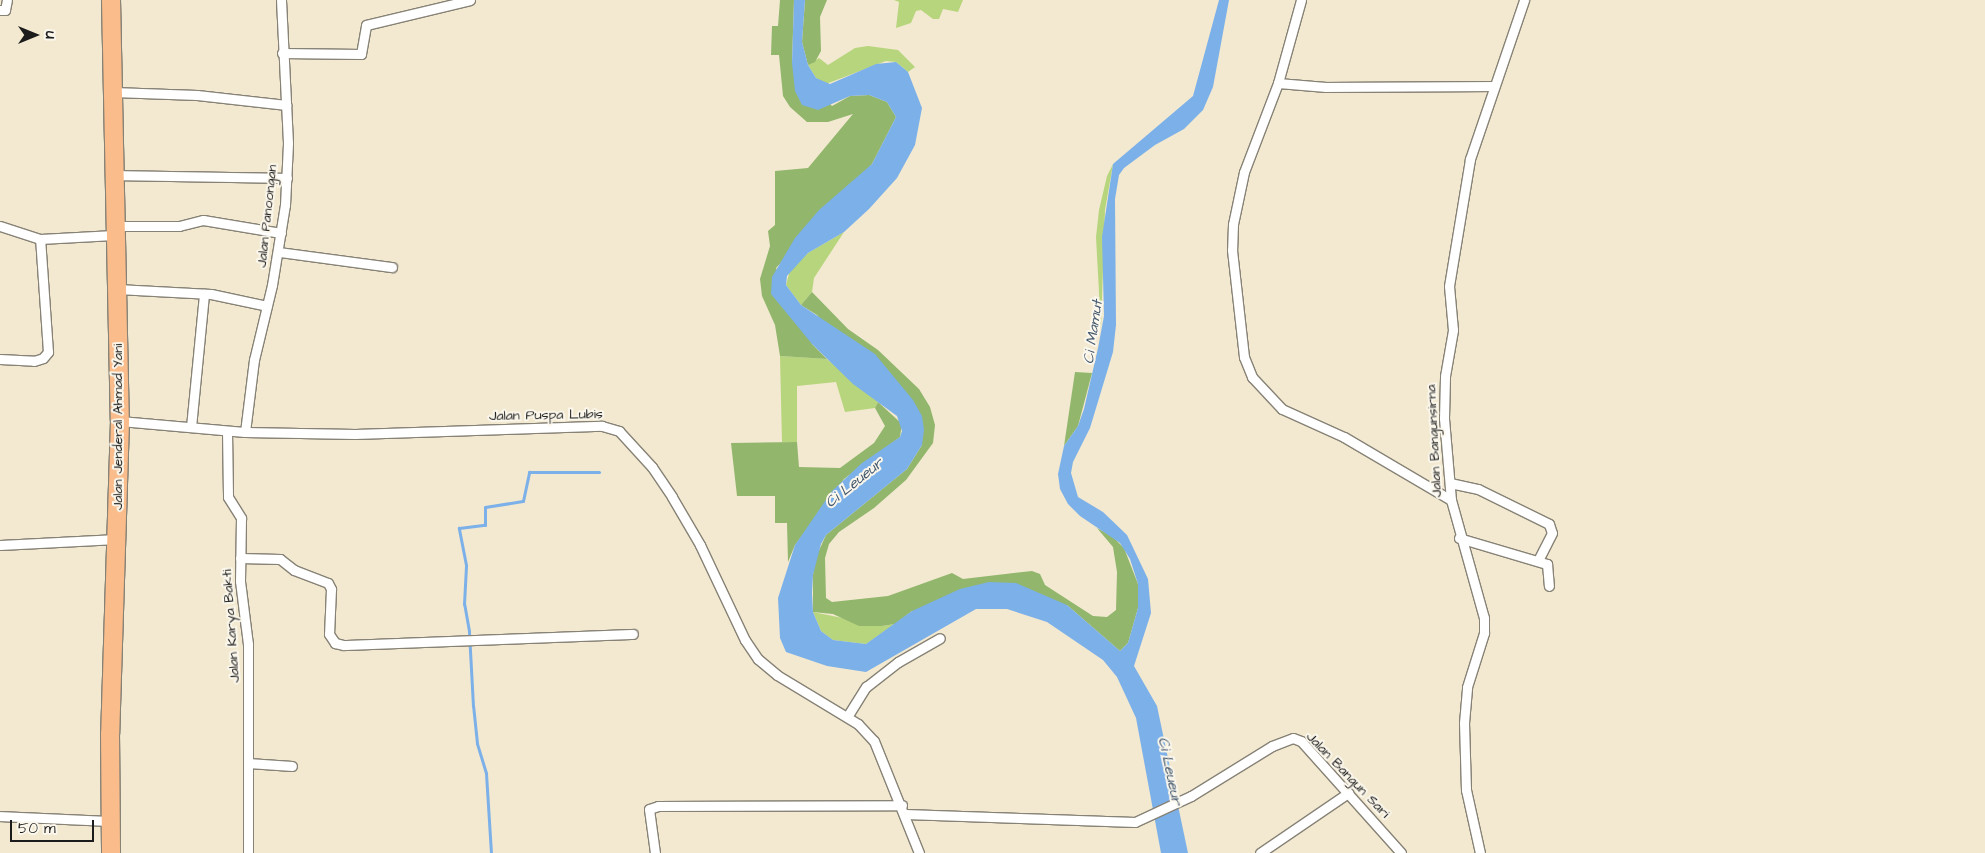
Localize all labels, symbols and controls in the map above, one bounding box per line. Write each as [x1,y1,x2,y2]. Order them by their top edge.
north arrow [10,10,60,60]
text: U [40,31,60,39]
street label: Jalan Panoongan [253,164,281,268]
water label: Ci Mamut [1080,299,1106,365]
street label: Jalan Jenderal Ahmad Yani [110,344,126,510]
street label: Jalan Bangunsirna [1423,384,1445,498]
street label: Jalan Puspa Lubis [489,406,603,424]
water label: Ci Leueur [822,454,886,512]
street label: Jalan Karya Bakti [219,569,243,683]
street label: Jalan Bangun Sari [1303,728,1393,822]
water label: Ci Leueur [1154,735,1186,807]
scale bar [12,810,96,842]
text: 50 m [18,818,56,839]

